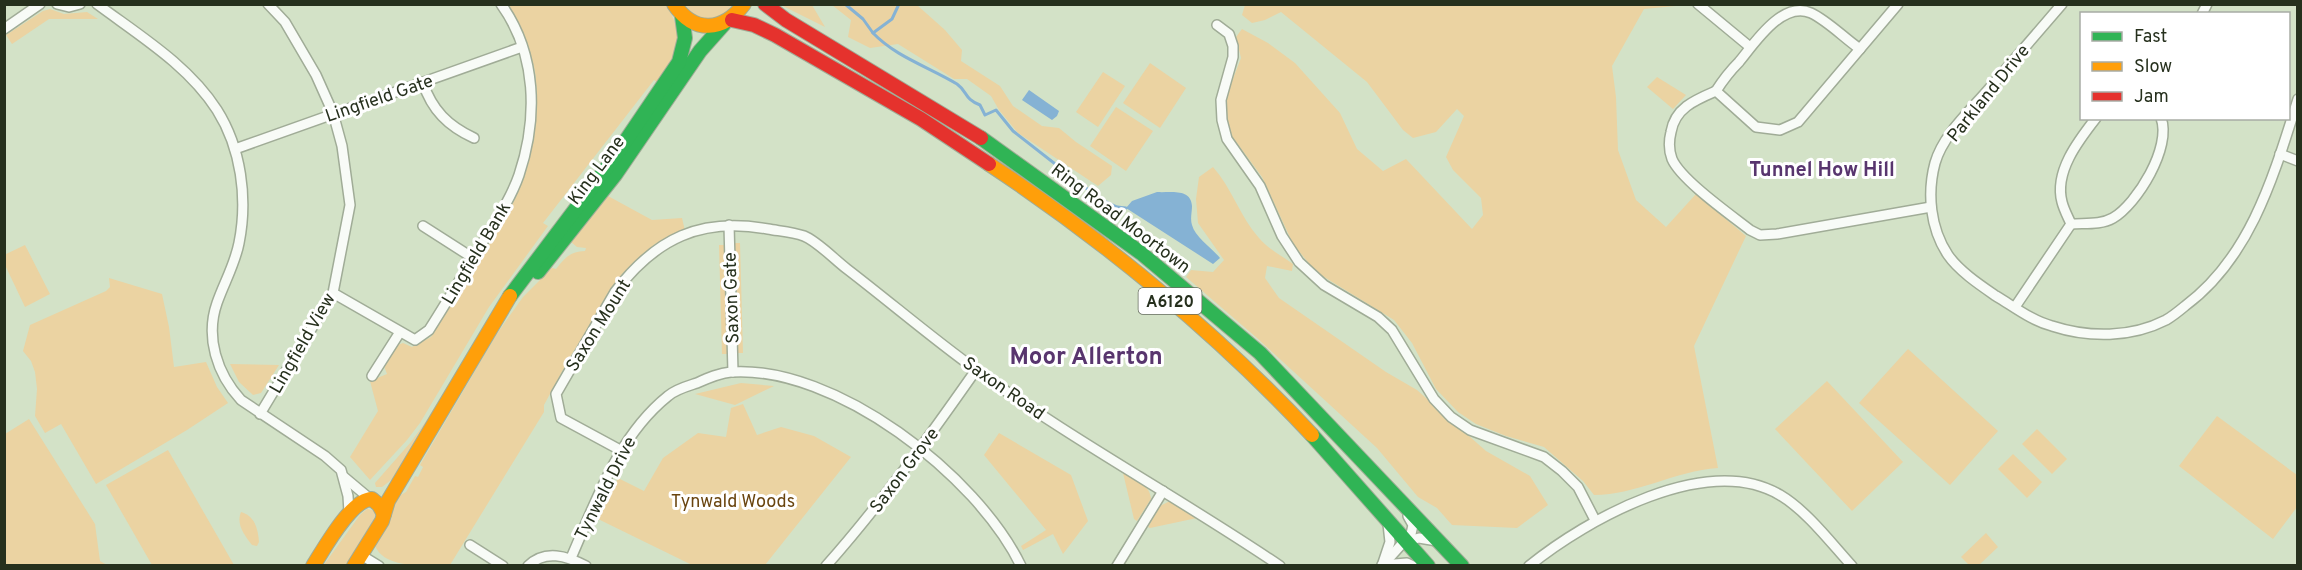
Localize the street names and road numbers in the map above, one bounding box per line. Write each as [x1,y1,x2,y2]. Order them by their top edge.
street label: Parkland Drive [1943,40,2036,147]
street label: Lingfield Gate [323,70,436,129]
street label: King Lane [564,132,631,210]
street label: Ring Road Moortown [1046,159,1194,279]
street label: Lingfield Bank [438,198,517,309]
street label: Saxon Gate [719,252,746,344]
street label: Saxon Mount [562,275,637,376]
road number: A6120 [1138,288,1202,314]
street label: Lingfield View [265,289,341,398]
street label: Saxon Road [958,352,1049,426]
street label: Saxon Grove [866,424,945,518]
street label: Tynwald Drive [570,433,642,544]

